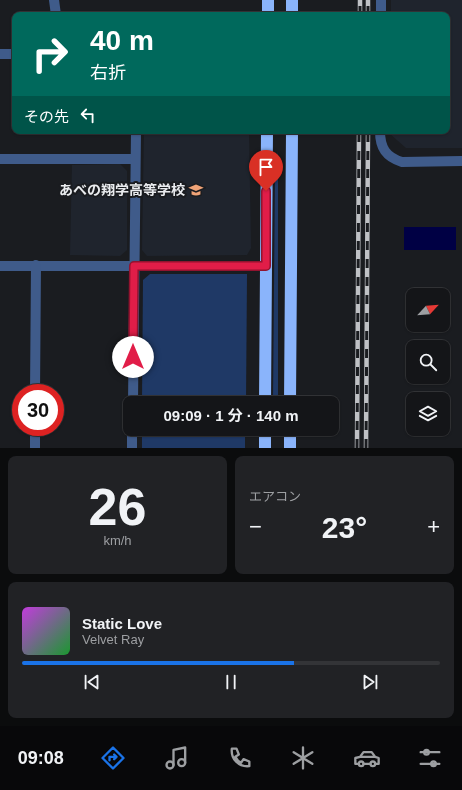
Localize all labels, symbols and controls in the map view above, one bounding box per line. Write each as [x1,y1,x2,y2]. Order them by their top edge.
text: 40 m [90,25,154,56]
icon: right [24,28,76,80]
text: 右折 [90,63,126,83]
icon: left [77,104,99,126]
text: その先 [24,108,69,125]
pin [249,150,283,191]
icon: arrive [255,156,277,178]
place label: あべの翔学高等学校 [59,182,185,198]
school or university icon: あべの翔学高等学校 [188,182,204,198]
north arrow [406,288,450,332]
map controls [406,288,450,436]
position arrow [112,336,154,378]
button: search [406,340,450,384]
speed limit sign: 30 [12,384,64,436]
button: layers [406,392,450,436]
text: 09:09 · 1 分 · 140 m [163,407,299,424]
text: 26 [89,478,146,536]
text: エアコン [249,489,301,504]
text: 23° [322,511,367,544]
text: − [249,514,262,539]
text: + [427,514,440,539]
text: km/h [103,533,132,548]
text: Static Love [82,615,162,632]
text: Velvet Ray [82,632,144,647]
icon: previous [81,671,103,693]
icon: pause [220,671,242,693]
icon: next [359,671,381,693]
icon: directions [99,744,127,772]
icon: music [163,744,191,772]
icon: phone [226,744,254,772]
icon: climate [289,744,317,772]
icon: car [353,744,381,772]
icon: filters [416,744,444,772]
text: 09:08 [18,748,64,768]

